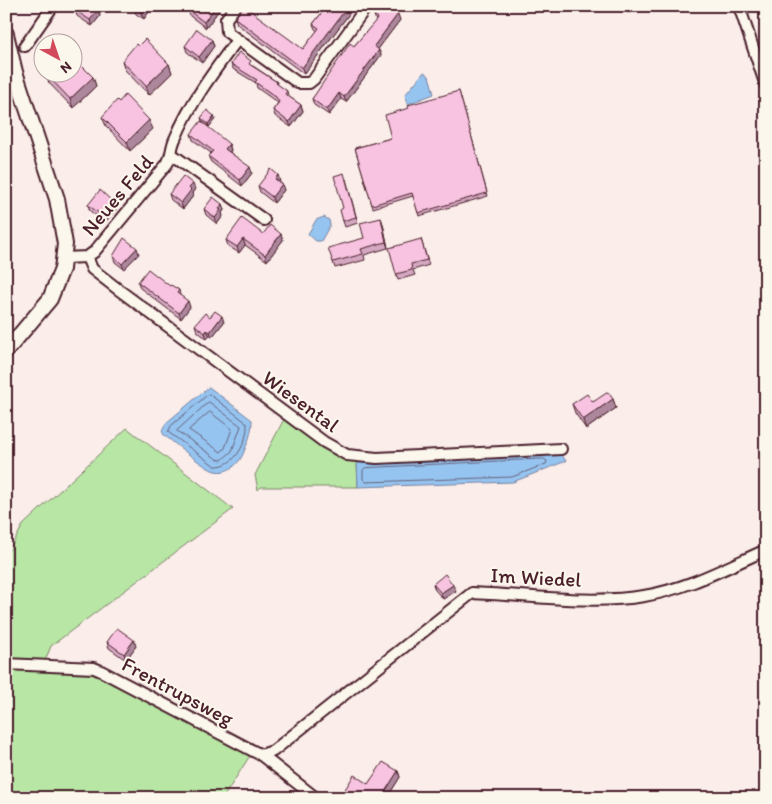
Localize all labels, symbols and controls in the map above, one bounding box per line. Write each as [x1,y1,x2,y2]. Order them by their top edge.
north arrow [32,32,82,82]
text: N [57,58,75,77]
street label: Neues Feld [76,149,158,241]
street label: Wiesental [258,365,344,437]
street label: Im Wiedel [490,562,582,592]
street label: Frentrupsweg [118,651,238,731]

